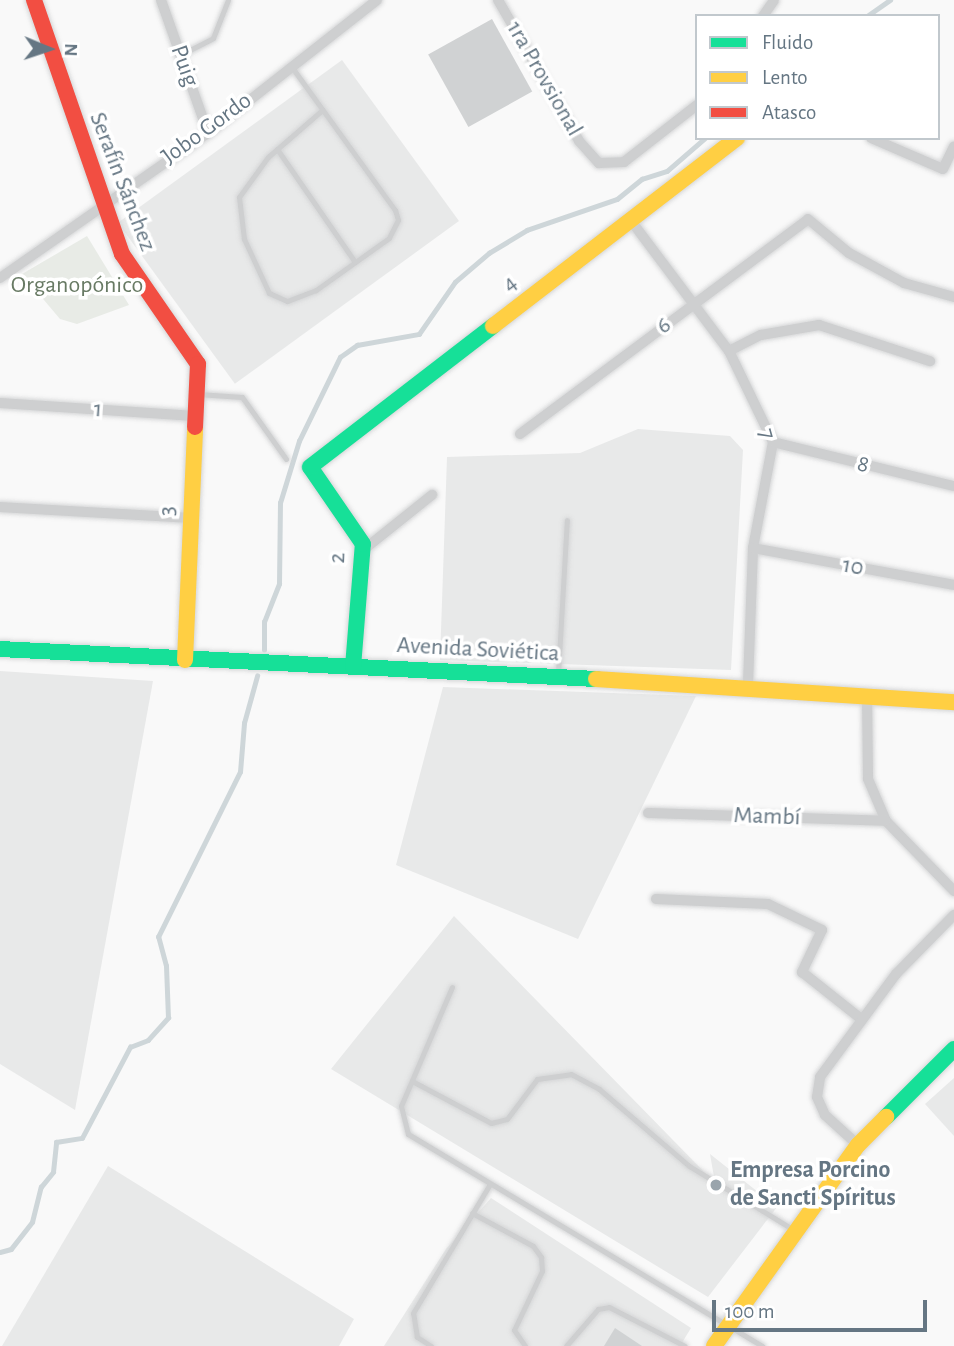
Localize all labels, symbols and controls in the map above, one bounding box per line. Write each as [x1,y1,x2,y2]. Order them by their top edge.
north arrow [14,14,84,84]
legend [695,14,940,140]
street label: 1ra Provsional [500,16,588,142]
text: Fluido [762,32,813,53]
street label: Puig [164,42,204,90]
text: N [61,43,80,57]
text: Lento [762,67,808,88]
street label: Jobo Gordo [156,87,258,171]
text: Atasco [762,102,816,123]
street label: Serafín Sánchez [82,108,162,256]
street label: 4 [497,269,523,299]
park label: Organopónico [11,272,143,300]
street label: 6 [651,311,677,341]
street label: 1 [93,395,103,425]
street label: 7 [751,425,781,443]
street label: 8 [854,450,872,480]
street label: 3 [153,505,183,517]
street label: 10 [840,551,866,583]
street label: 2 [323,552,353,564]
street label: Avenida Soviética [396,631,560,669]
street label: Mambí [733,801,801,833]
place label: Empresa Porcino de Sancti Spíritus [730,1157,896,1213]
marker: Empresa Porcino de Sancti Spíritus [708,1177,724,1193]
scale bar [716,1286,931,1330]
text: 100 m [725,1301,775,1322]

